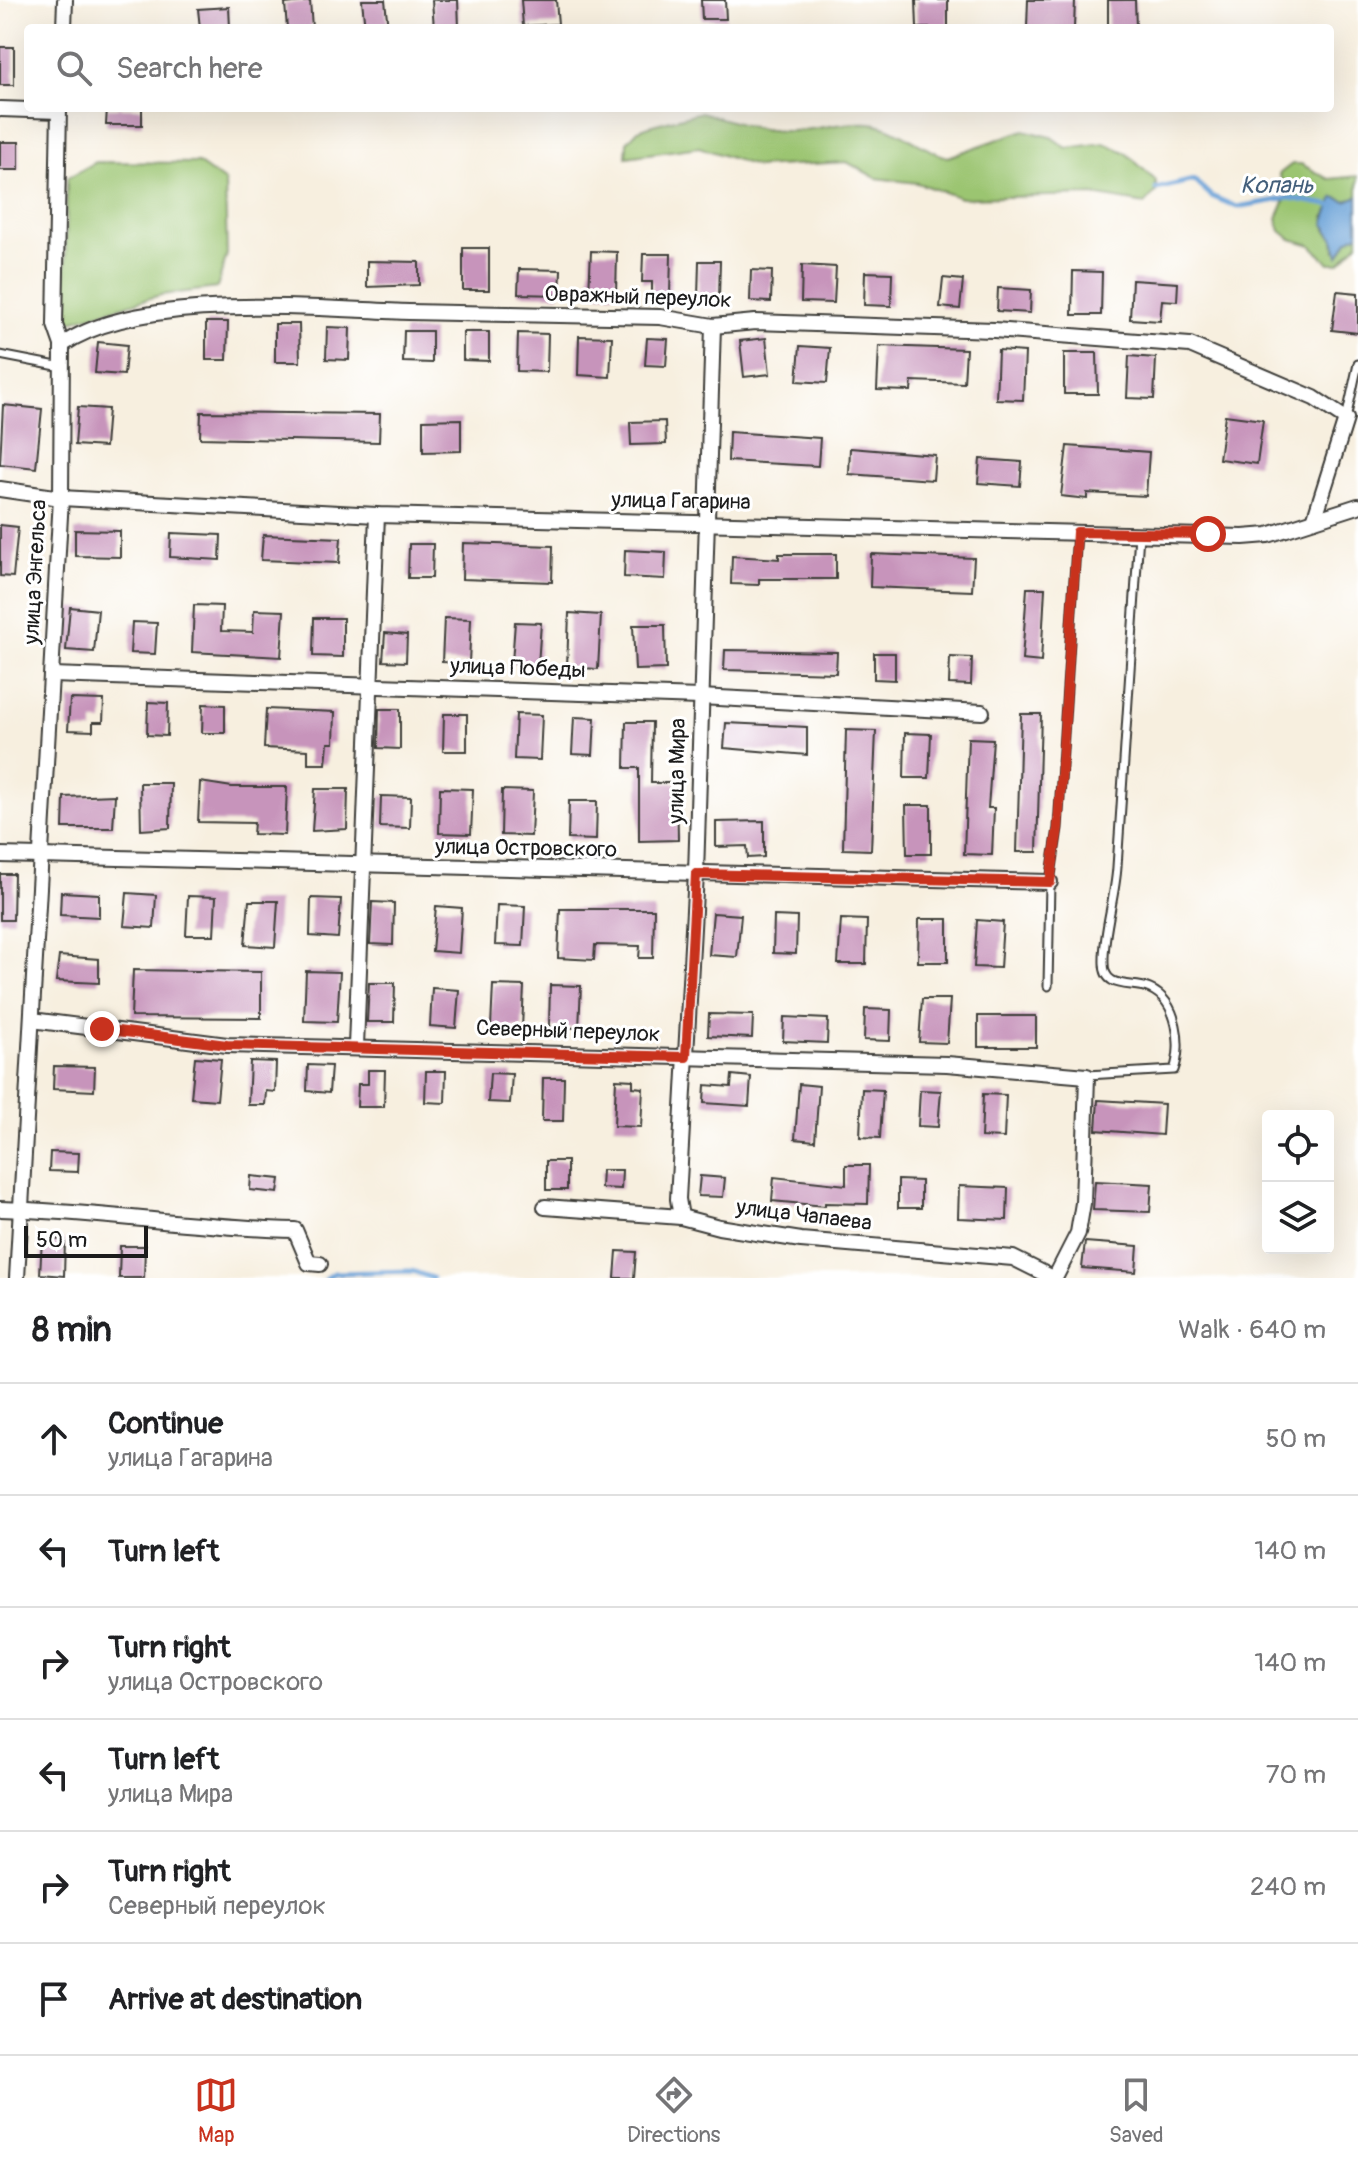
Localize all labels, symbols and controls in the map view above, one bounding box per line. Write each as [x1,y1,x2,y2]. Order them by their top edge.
search box [24,24,1334,112]
icon: search [52,46,96,90]
text: Search here [116,50,263,87]
water label: Копань [1240,171,1314,200]
street label: Овражный переулок [544,280,732,314]
street label: улица Гагарина [610,486,751,516]
street label: улица Энгельса [17,499,53,646]
route start [1190,516,1226,552]
street label: улица Победы [449,652,586,684]
street label: улица Мира [662,718,692,825]
street label: улица Островского [434,832,617,864]
route end [84,1011,120,1047]
street label: Северный переулок [475,1014,661,1048]
map controls [1262,1110,1334,1254]
button: locate [1262,1110,1334,1182]
button: layers [1262,1182,1334,1254]
street label: улица Чапаева [734,1193,873,1237]
scale bar [24,1222,148,1258]
text: 50 m [36,1226,87,1254]
text: 8 min [32,1309,112,1352]
text: Walk · 640 m [1178,1314,1326,1346]
text: Continue [108,1405,223,1442]
icon: ahead [32,1417,76,1461]
text: 50 m [1265,1423,1326,1455]
text: улица Гагарина [108,1442,273,1474]
icon: left [32,1529,76,1573]
text: Turn left [108,1533,219,1570]
text: 140 m [1254,1535,1326,1567]
text: Turn right [108,1629,231,1666]
icon: right [32,1641,76,1685]
text: 140 m [1254,1647,1326,1679]
text: улица Островского [108,1666,323,1698]
text: Turn left [108,1741,219,1778]
icon: left [32,1753,76,1797]
text: 70 m [1266,1759,1326,1791]
text: улица Мира [108,1778,233,1810]
text: Turn right [108,1853,231,1890]
icon: right [32,1865,76,1909]
text: 240 m [1250,1871,1326,1903]
text: Северный переулок [108,1890,326,1922]
icon: arrive [32,1977,76,2021]
text: Arrive at destination [108,1981,362,2018]
tab: Map [194,2073,238,2149]
tab: Directions [627,2073,720,2149]
tab: Saved [1109,2073,1164,2149]

